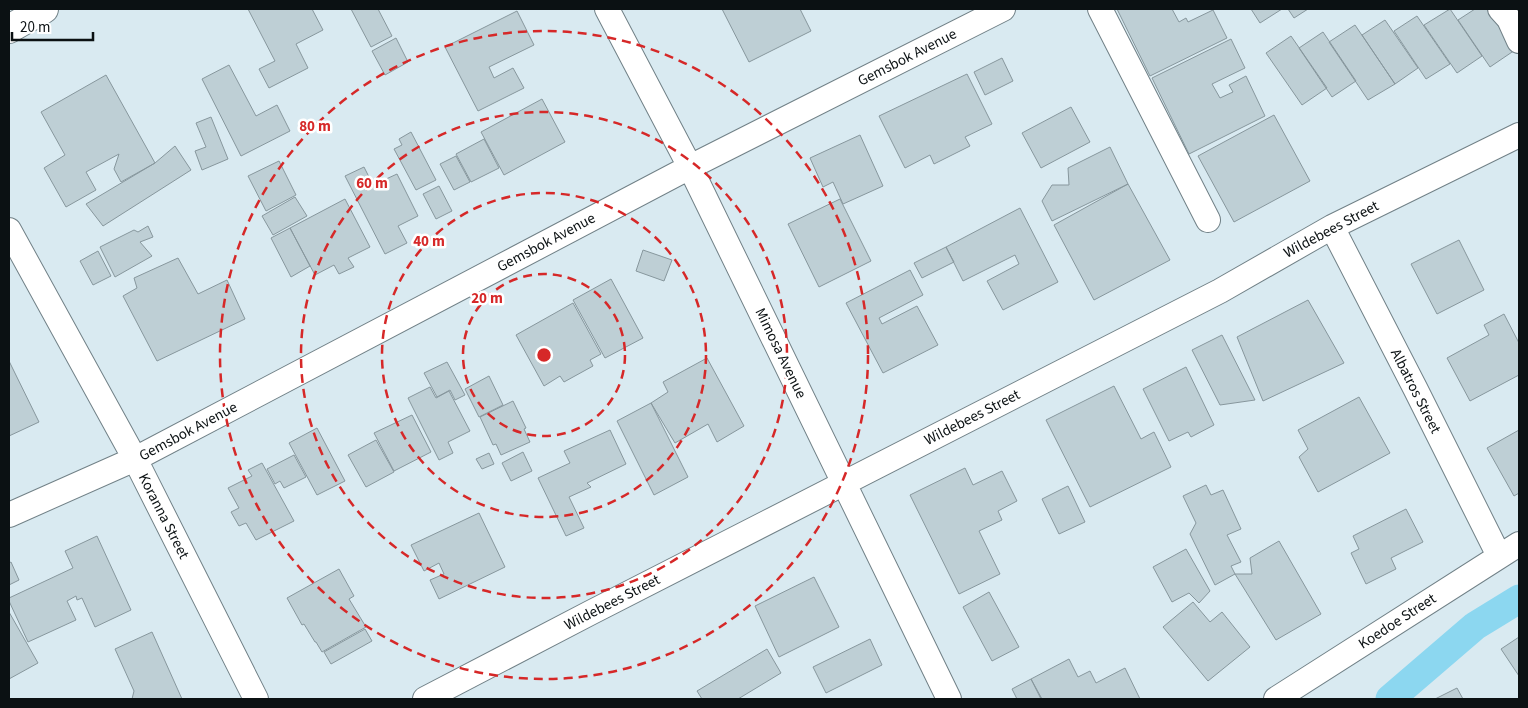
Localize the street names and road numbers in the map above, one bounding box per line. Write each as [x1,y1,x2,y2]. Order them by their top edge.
street label: Gemsbok Avenue [854,23,960,91]
street label: Wildebees Street [1280,195,1383,263]
street label: Gemsbok Avenue [493,208,599,277]
street label: Mimosa Avenue [750,304,812,402]
street label: Albatros Street [1385,345,1446,437]
street label: Wildebees Street [921,384,1024,451]
street label: Gemsbok Avenue [135,397,241,466]
street label: Koranna Street [133,470,194,563]
street label: Wildebees Street [561,569,664,636]
street label: Koedoe Street [1354,588,1440,654]

